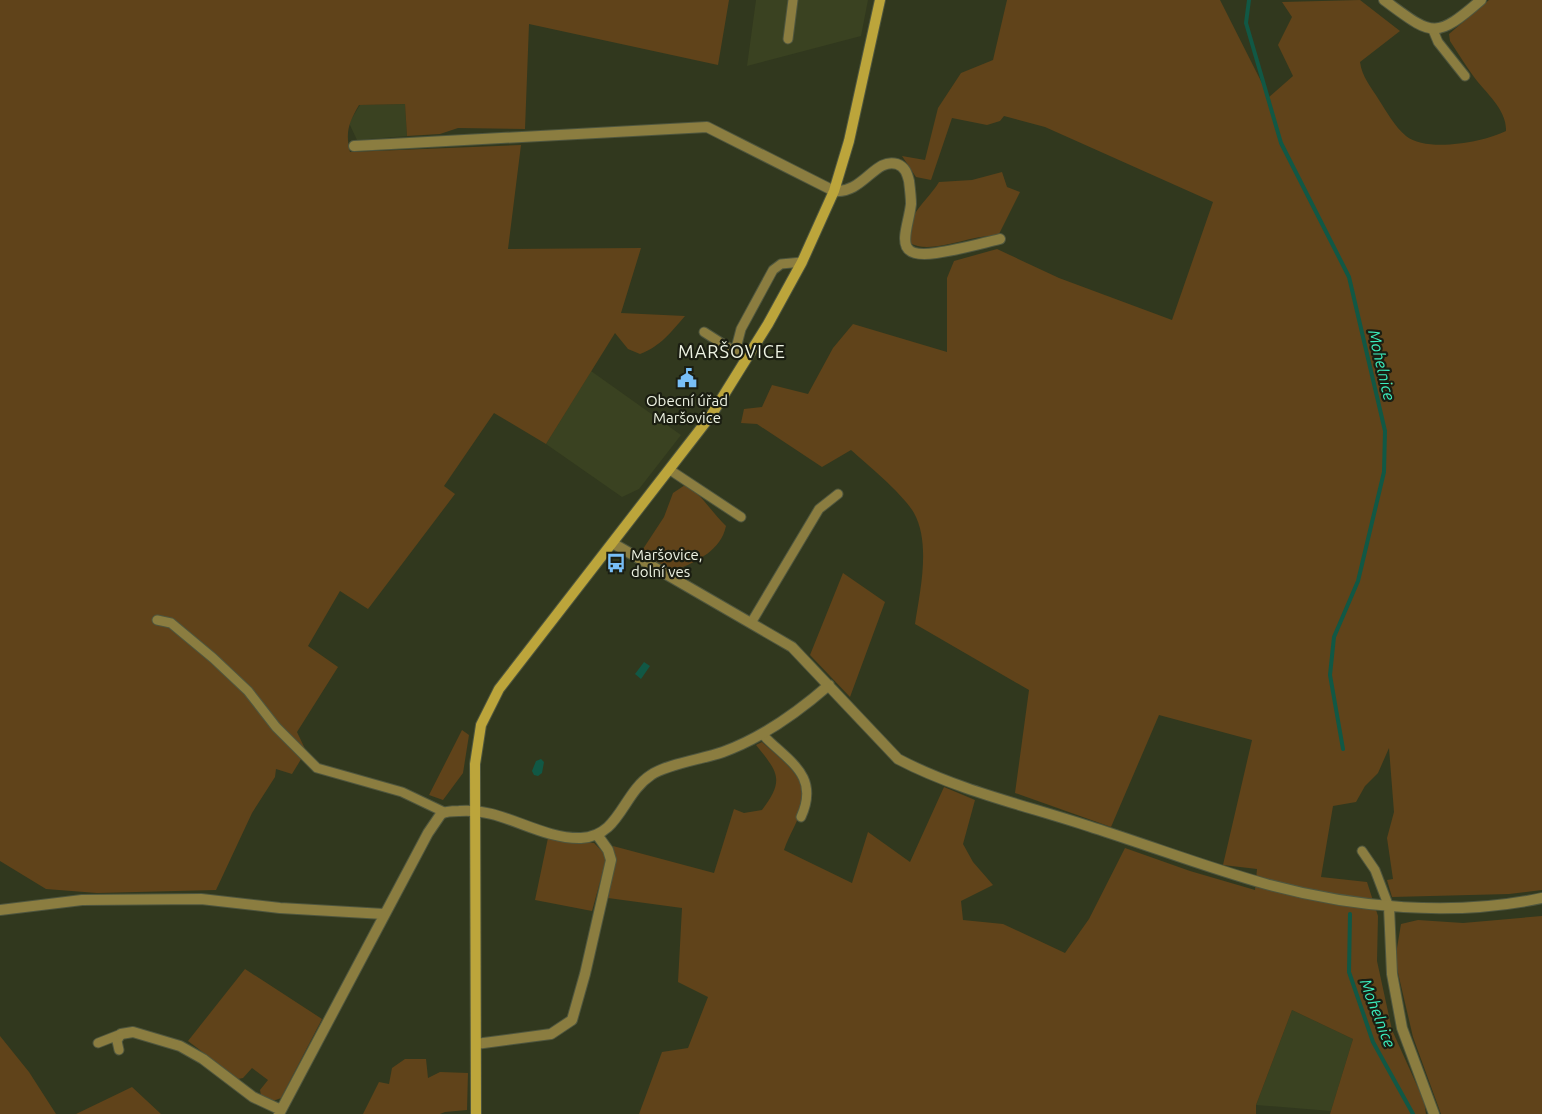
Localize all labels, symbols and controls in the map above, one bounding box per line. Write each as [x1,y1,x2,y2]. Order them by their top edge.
water label: Mohelnice [1365,328,1399,402]
district label: MARŠOVICE [678,340,786,361]
public building icon: Obecní úřad Maršovice [676,367,698,389]
place label: Obecní úřad Maršovice [646,392,728,426]
place label: Maršovice, dolní ves [631,546,703,580]
bus stop icon: Maršovice, dolní ves [605,552,627,574]
water label: Mohelnice [1357,976,1399,1050]

